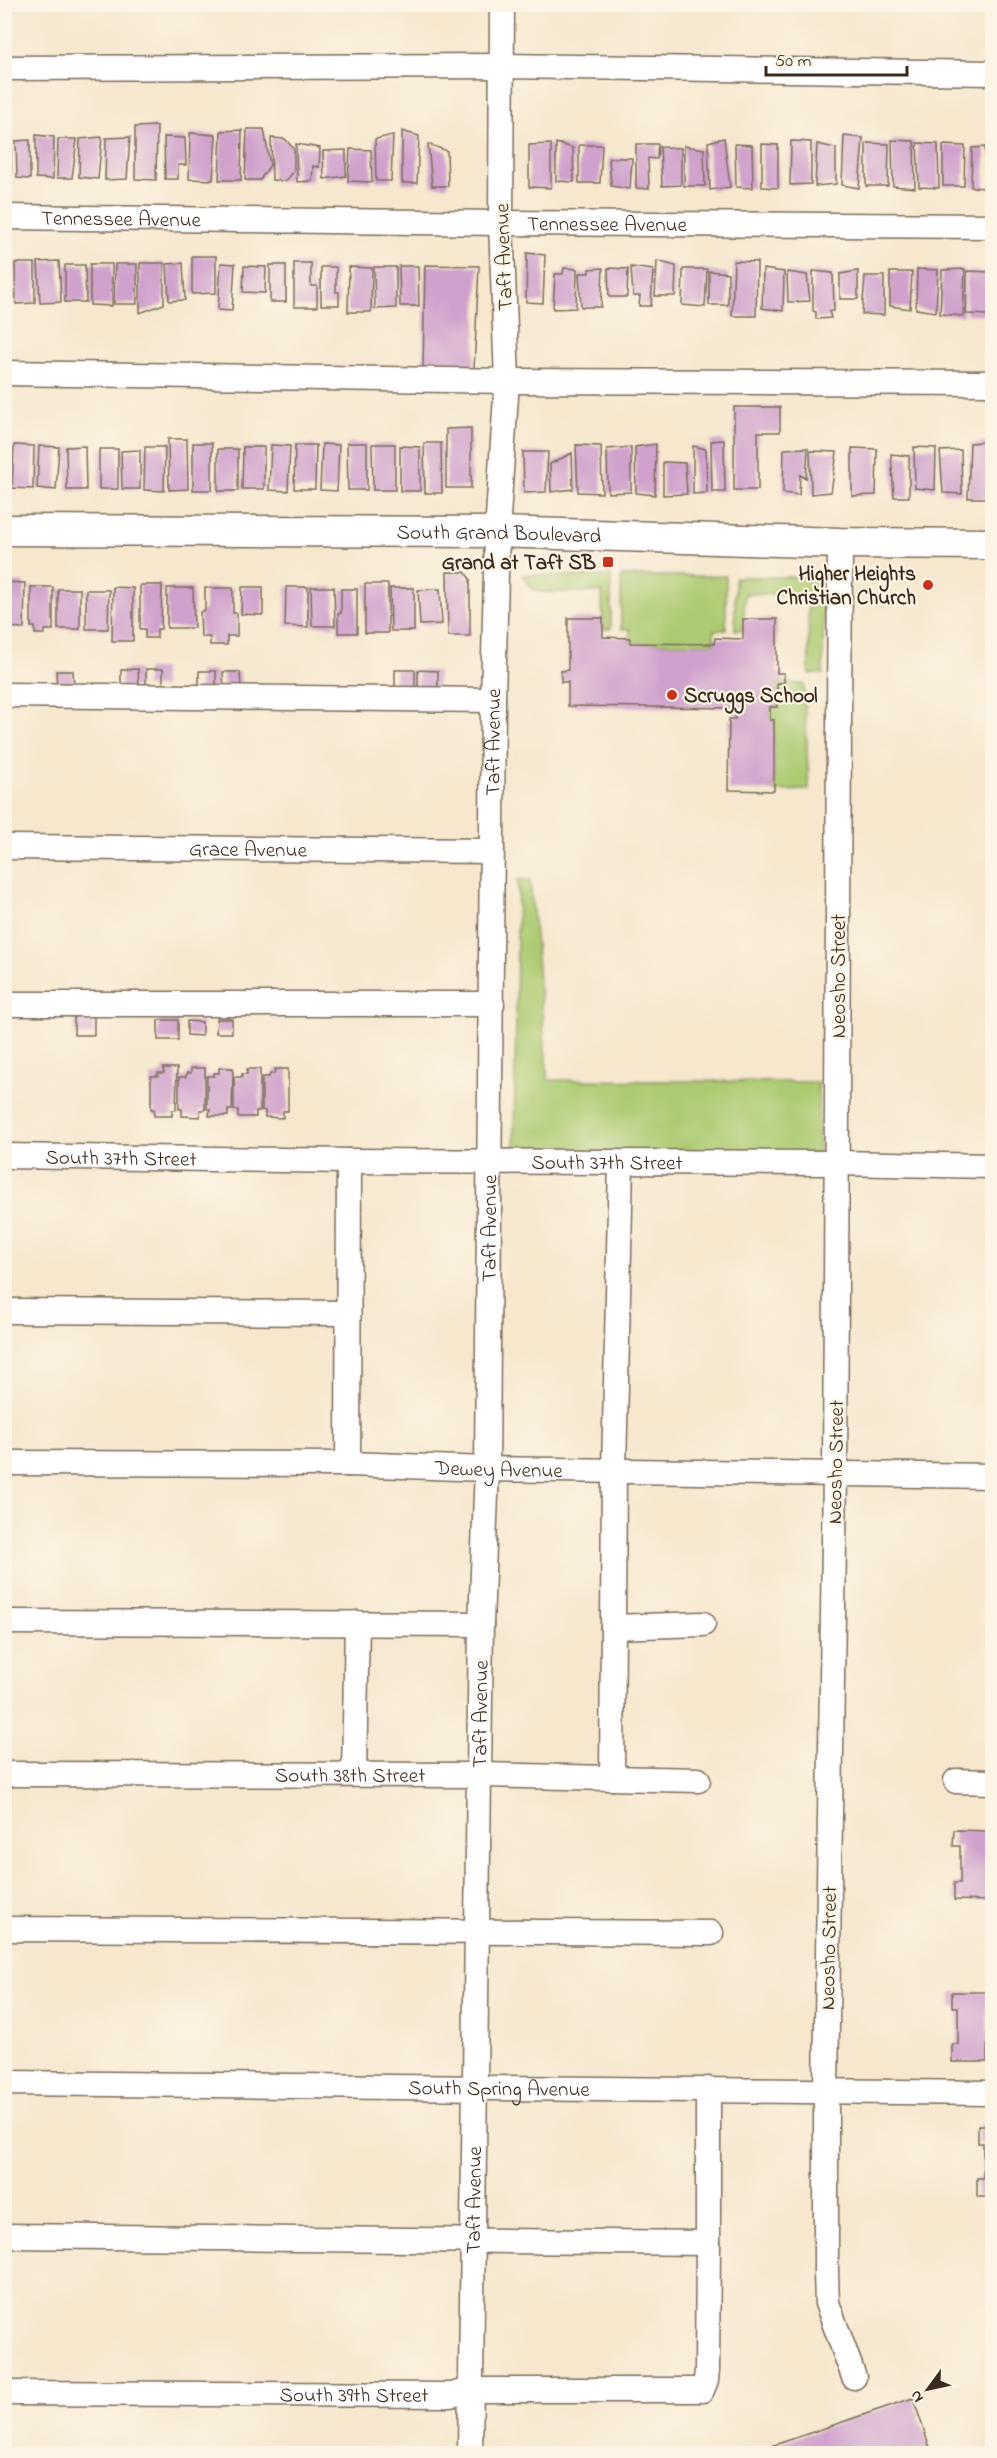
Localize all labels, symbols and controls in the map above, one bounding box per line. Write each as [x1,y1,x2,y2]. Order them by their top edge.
scale bar [766,39,907,77]
text: 50 m [775,49,812,75]
street label: Taft Avenue [488,202,522,311]
street label: Tennessee Avenue [41,204,202,236]
street label: Tennessee Avenue [527,210,688,241]
street label: South Grand Boulevard [396,519,602,552]
place label: Grand at Taft SB [442,549,596,579]
marker: Grand at Taft SB [601,555,615,569]
place label: Higher Heights Christian Church [776,560,916,614]
marker: Higher Heights Christian Church [921,578,935,592]
place label: Scruggs School [684,682,818,714]
street label: Taft Avenue [479,688,510,796]
marker: Scruggs School [665,688,679,702]
street label: Grace Avenue [189,836,308,866]
street label: Neosho Street [825,914,855,1038]
street label: South 37th Street [45,1144,197,1176]
street label: South 37th Street [531,1149,683,1179]
street label: Taft Avenue [475,1174,506,1282]
street label: Neosho Street [821,1400,853,1524]
street label: Dewey Avenue [433,1454,564,1488]
street label: Taft Avenue [466,1660,498,1768]
street label: South 38th Street [275,1762,425,1792]
street label: Neosho Street [814,1886,846,2010]
street label: South Spring Avenue [408,2074,591,2107]
street label: Taft Avenue [460,2146,491,2254]
north arrow [898,2359,958,2419]
street label: South 39th Street [279,2381,429,2412]
text: N [904,2385,930,2407]

